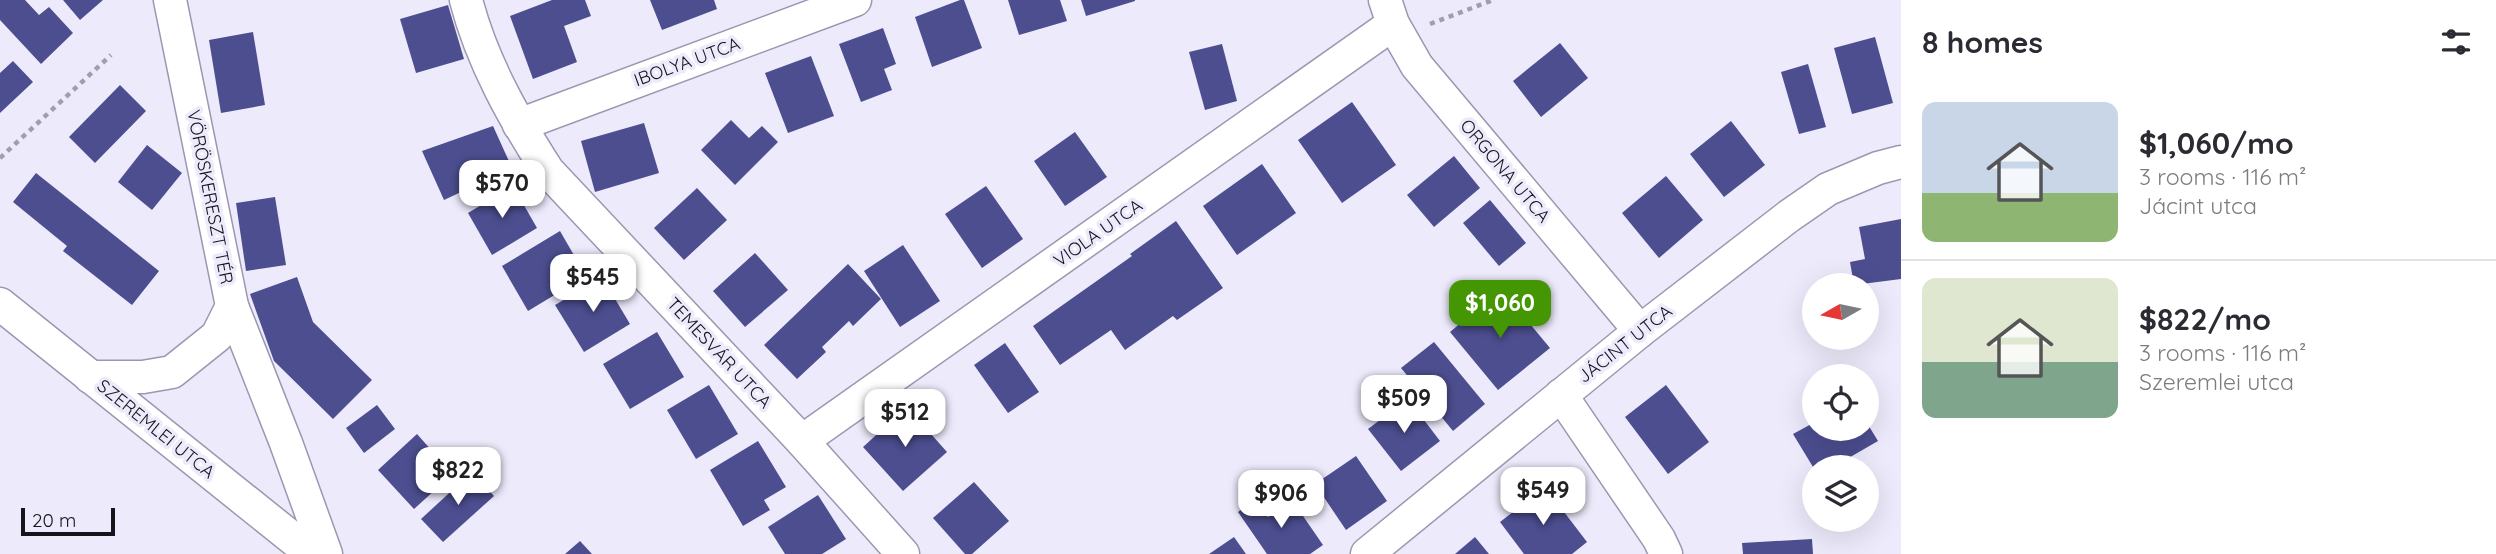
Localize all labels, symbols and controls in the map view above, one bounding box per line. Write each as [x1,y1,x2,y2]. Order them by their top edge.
text: 8 homes [1922,23,2043,61]
icon: filters [2437,23,2475,61]
street label: IBOLYA UTCA [631,32,743,91]
street label: VÖRÖSKERESZT TÉR [182,108,239,286]
street label: ORGONA UTCA [1455,114,1556,228]
text: $1,060/mo [2139,124,2294,162]
icon: home [1978,130,2062,214]
pin: $570 [461,160,543,220]
text: 3 rooms · 116 m² [2139,162,2306,191]
text: $570 [475,168,529,197]
text: Jácint utca [2139,191,2257,220]
street label: VIOLA UTCA [1049,193,1147,272]
pin: $545 [552,254,634,314]
text: $545 [566,262,620,291]
north arrow [1802,273,1880,350]
map controls [1802,273,1879,532]
pin: $1,060 [1443,280,1557,340]
text: $1,060 [1465,288,1535,317]
street label: TEMESVÁR UTCA [662,292,777,413]
street label: JÁCINT UTCA [1573,299,1677,388]
text: $822/mo [2139,300,2271,338]
icon: home [1978,306,2062,390]
text: 3 rooms · 116 m² [2139,338,2306,367]
button: locate [1802,364,1879,441]
text: Szeremlei utca [2139,367,2294,396]
street label: SZEREMLEI UTCA [93,374,220,483]
pin: $509 [1363,376,1445,435]
text: $509 [1377,383,1431,412]
pin: $512 [864,390,946,449]
text: $512 [880,397,930,426]
pin: $822 [417,448,499,507]
text: $822 [432,455,484,484]
button: layers [1802,455,1879,532]
pin: $549 [1502,468,1584,527]
pin: $906 [1240,470,1322,530]
text: $549 [1516,475,1570,504]
text: $906 [1254,478,1308,507]
scale bar [21,505,116,537]
text: 20 m [32,508,76,532]

